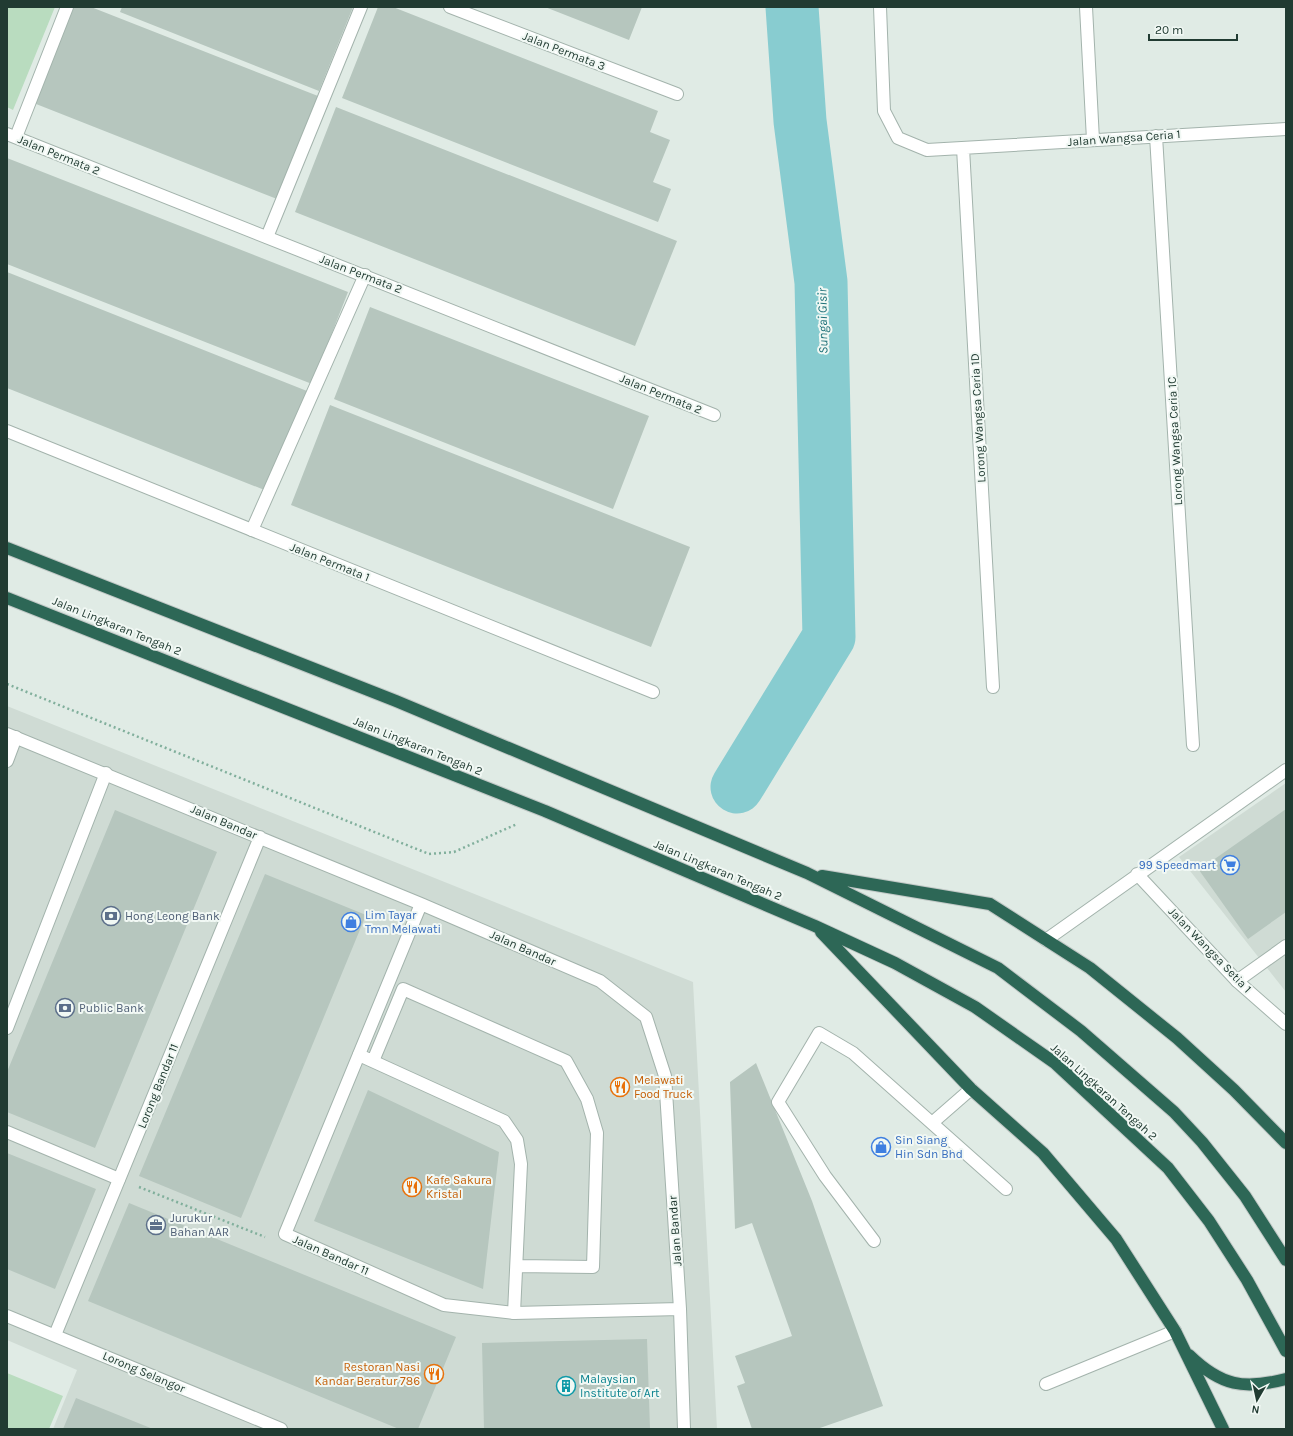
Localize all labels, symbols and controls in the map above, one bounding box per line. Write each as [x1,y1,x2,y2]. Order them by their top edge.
scale bar [1149,16,1237,42]
text: 20 m [1155,23,1183,37]
street label: Jalan Permata 3 [521,29,607,73]
street label: Jalan Wangsa Ceria 1 [1067,127,1181,149]
street label: Jalan Permata 2 [16,132,102,178]
street label: Jalan Permata 2 [318,252,404,296]
water label: Sungai Gisir [814,287,831,354]
street label: Lorong Wangsa Ceria 1D [968,353,988,483]
street label: Jalan Permata 2 [618,371,704,417]
street label: Lorong Wangsa Ceria 1C [1165,376,1185,506]
street label: Jalan Permata 1 [288,540,372,584]
street label: Jalan Lingkaran Tengah 2 [50,594,184,658]
street label: Jalan Lingkaran Tengah 2 [351,714,485,778]
street label: Jalan Bandar [189,802,260,843]
street label: Jalan Lingkaran Tengah 2 [652,837,784,903]
supermarket icon: 99 Speedmart [1219,854,1241,876]
place label: 99 Speedmart [1139,858,1216,872]
street label: Jalan Wangsa Setia 1 [1166,904,1254,996]
bank icon: Hong Leong Bank [100,905,122,927]
place label: Lim Tayar Tmn Melawati [365,908,441,936]
place label: Hong Leong Bank [125,909,220,923]
shop icon: Lim Tayar Tmn Melawati [340,911,362,933]
street label: Jalan Bandar [488,927,559,969]
bank icon: Public Bank [54,997,76,1019]
place label: Public Bank [79,1001,144,1015]
street label: Jalan Lingkaran Tengah 2 [1048,1041,1160,1143]
street label: Lorong Bandar 11 [135,1042,181,1130]
place label: Melawati Food Truck [634,1073,693,1101]
restaurant icon: Melawati Food Truck [609,1076,631,1098]
place label: Sin Siang Hin Sdn Bhd [895,1133,963,1161]
shop icon: Sin Siang Hin Sdn Bhd [870,1136,892,1158]
place label: Kafe Sakura Kristal [426,1173,492,1201]
restaurant icon: Kafe Sakura Kristal [401,1176,423,1198]
street label: Jalan Bandar [665,1195,684,1267]
place label: Jurukur Bahan AAR [170,1211,229,1239]
office icon: Jurukur Bahan AAR [145,1214,167,1236]
street label: Jalan Bandar 11 [291,1232,371,1278]
street label: Lorong Selangor [101,1348,188,1396]
place label: Restoran Nasi Kandar Beratur 786 [315,1360,420,1388]
restaurant icon: Restoran Nasi Kandar Beratur 786 [423,1363,445,1385]
place label: Malaysian Institute of Art [580,1372,660,1400]
building icon: Malaysian Institute of Art [555,1375,577,1397]
north arrow [1237,1380,1277,1420]
text: N [1251,1402,1260,1416]

